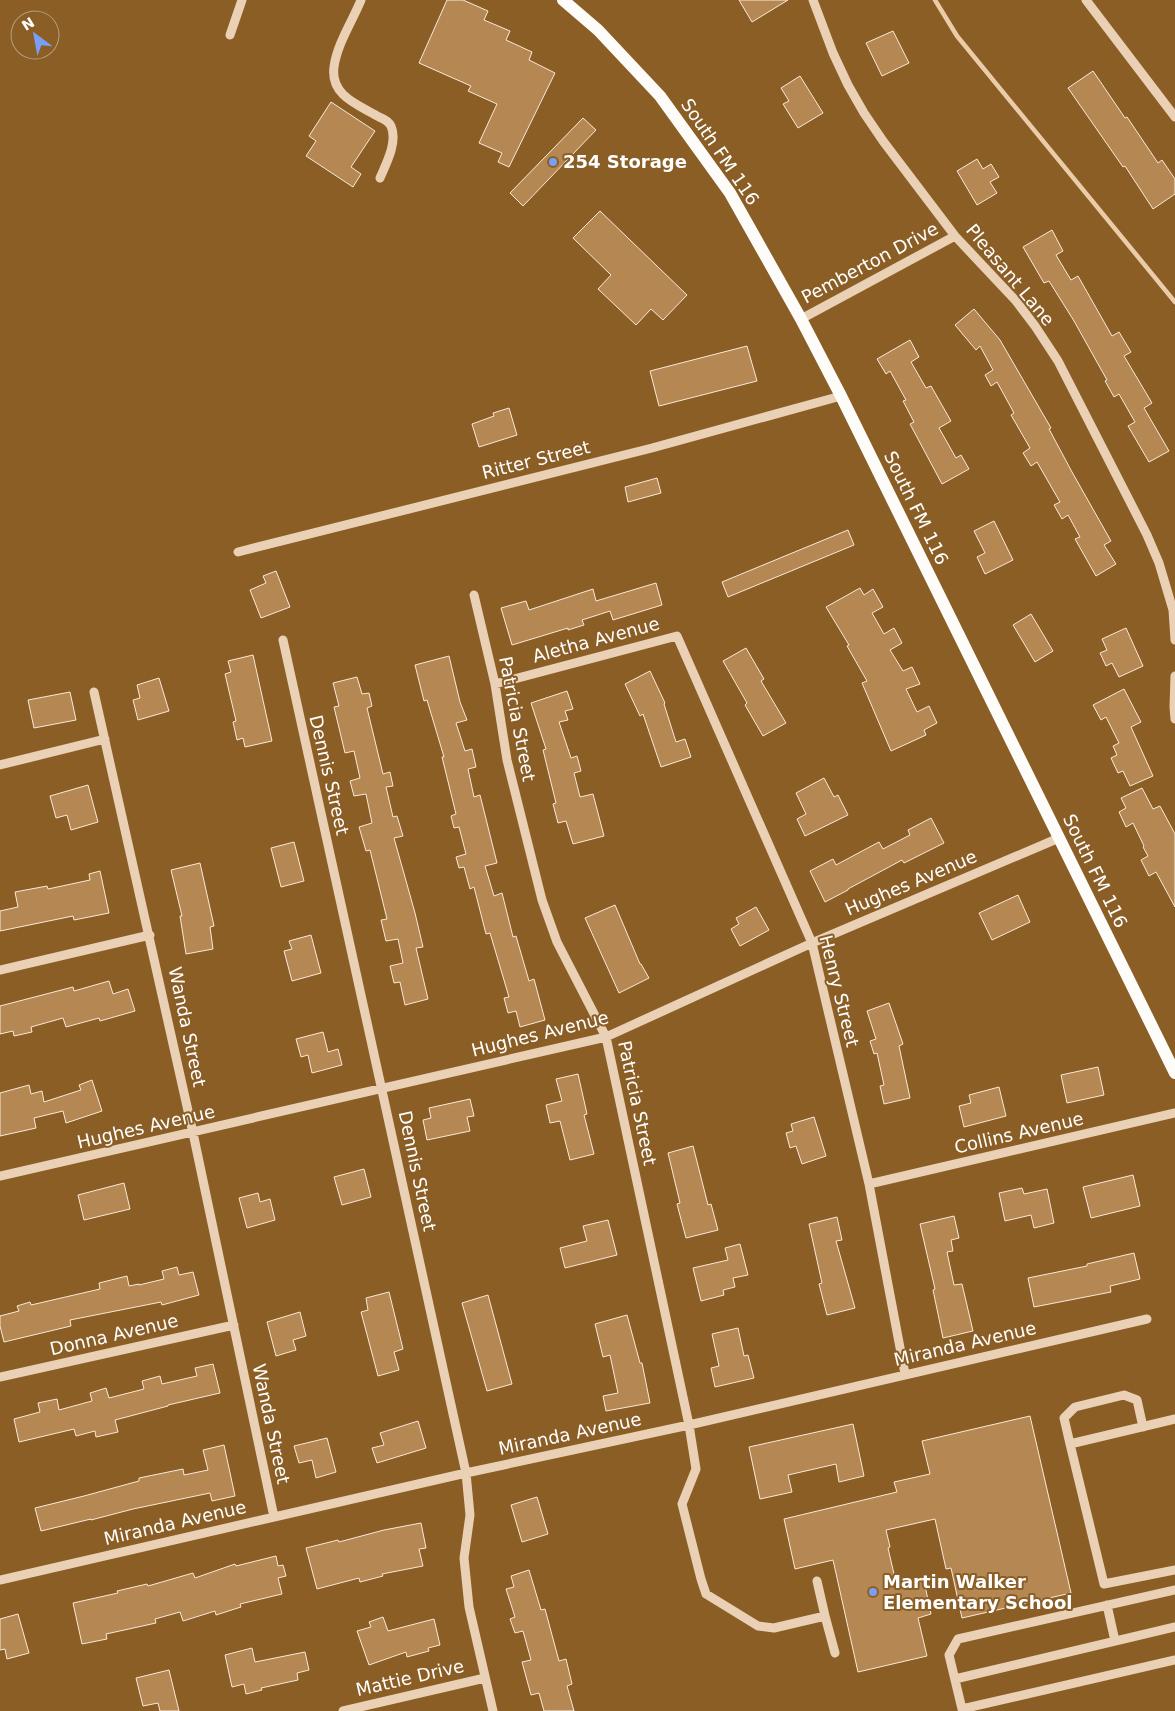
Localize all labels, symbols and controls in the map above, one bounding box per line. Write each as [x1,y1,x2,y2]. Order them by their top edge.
north arrow [10,10,60,60]
text: N [19,14,37,34]
street label: South FM 116 [677,94,764,209]
place label: 254 Storage [563,151,687,172]
marker: 254 Storage [547,156,559,168]
street label: Pemberton Drive [798,218,942,307]
street label: Pleasant Lane [962,220,1059,330]
street label: Ritter Street [480,436,592,483]
street label: South FM 116 [880,447,953,568]
street label: Aletha Avenue [530,612,662,667]
street label: Patricia Street [495,655,540,783]
street label: Dennis Street [305,713,354,837]
street label: South FM 116 [1059,810,1132,931]
street label: Hughes Avenue [842,845,980,920]
street label: Henry Street [815,933,864,1049]
street label: Wanda Street [165,965,210,1089]
street label: Hughes Avenue [469,1006,611,1061]
street label: Patricia Street [614,1039,661,1167]
street label: Hughes Avenue [75,1100,217,1153]
street label: Collins Avenue [952,1107,1086,1158]
street label: Dennis Street [394,1109,440,1233]
street label: Donna Avenue [48,1310,180,1360]
street label: Miranda Avenue [892,1317,1038,1370]
street label: Wanda Street [249,1362,294,1486]
street label: Miranda Avenue [497,1408,643,1459]
street label: Miranda Avenue [102,1496,248,1549]
place label: Martin Walker Elementary School [883,1571,1072,1613]
marker: Martin Walker Elementary School [867,1586,879,1598]
street label: Mattie Drive [354,1655,466,1700]

